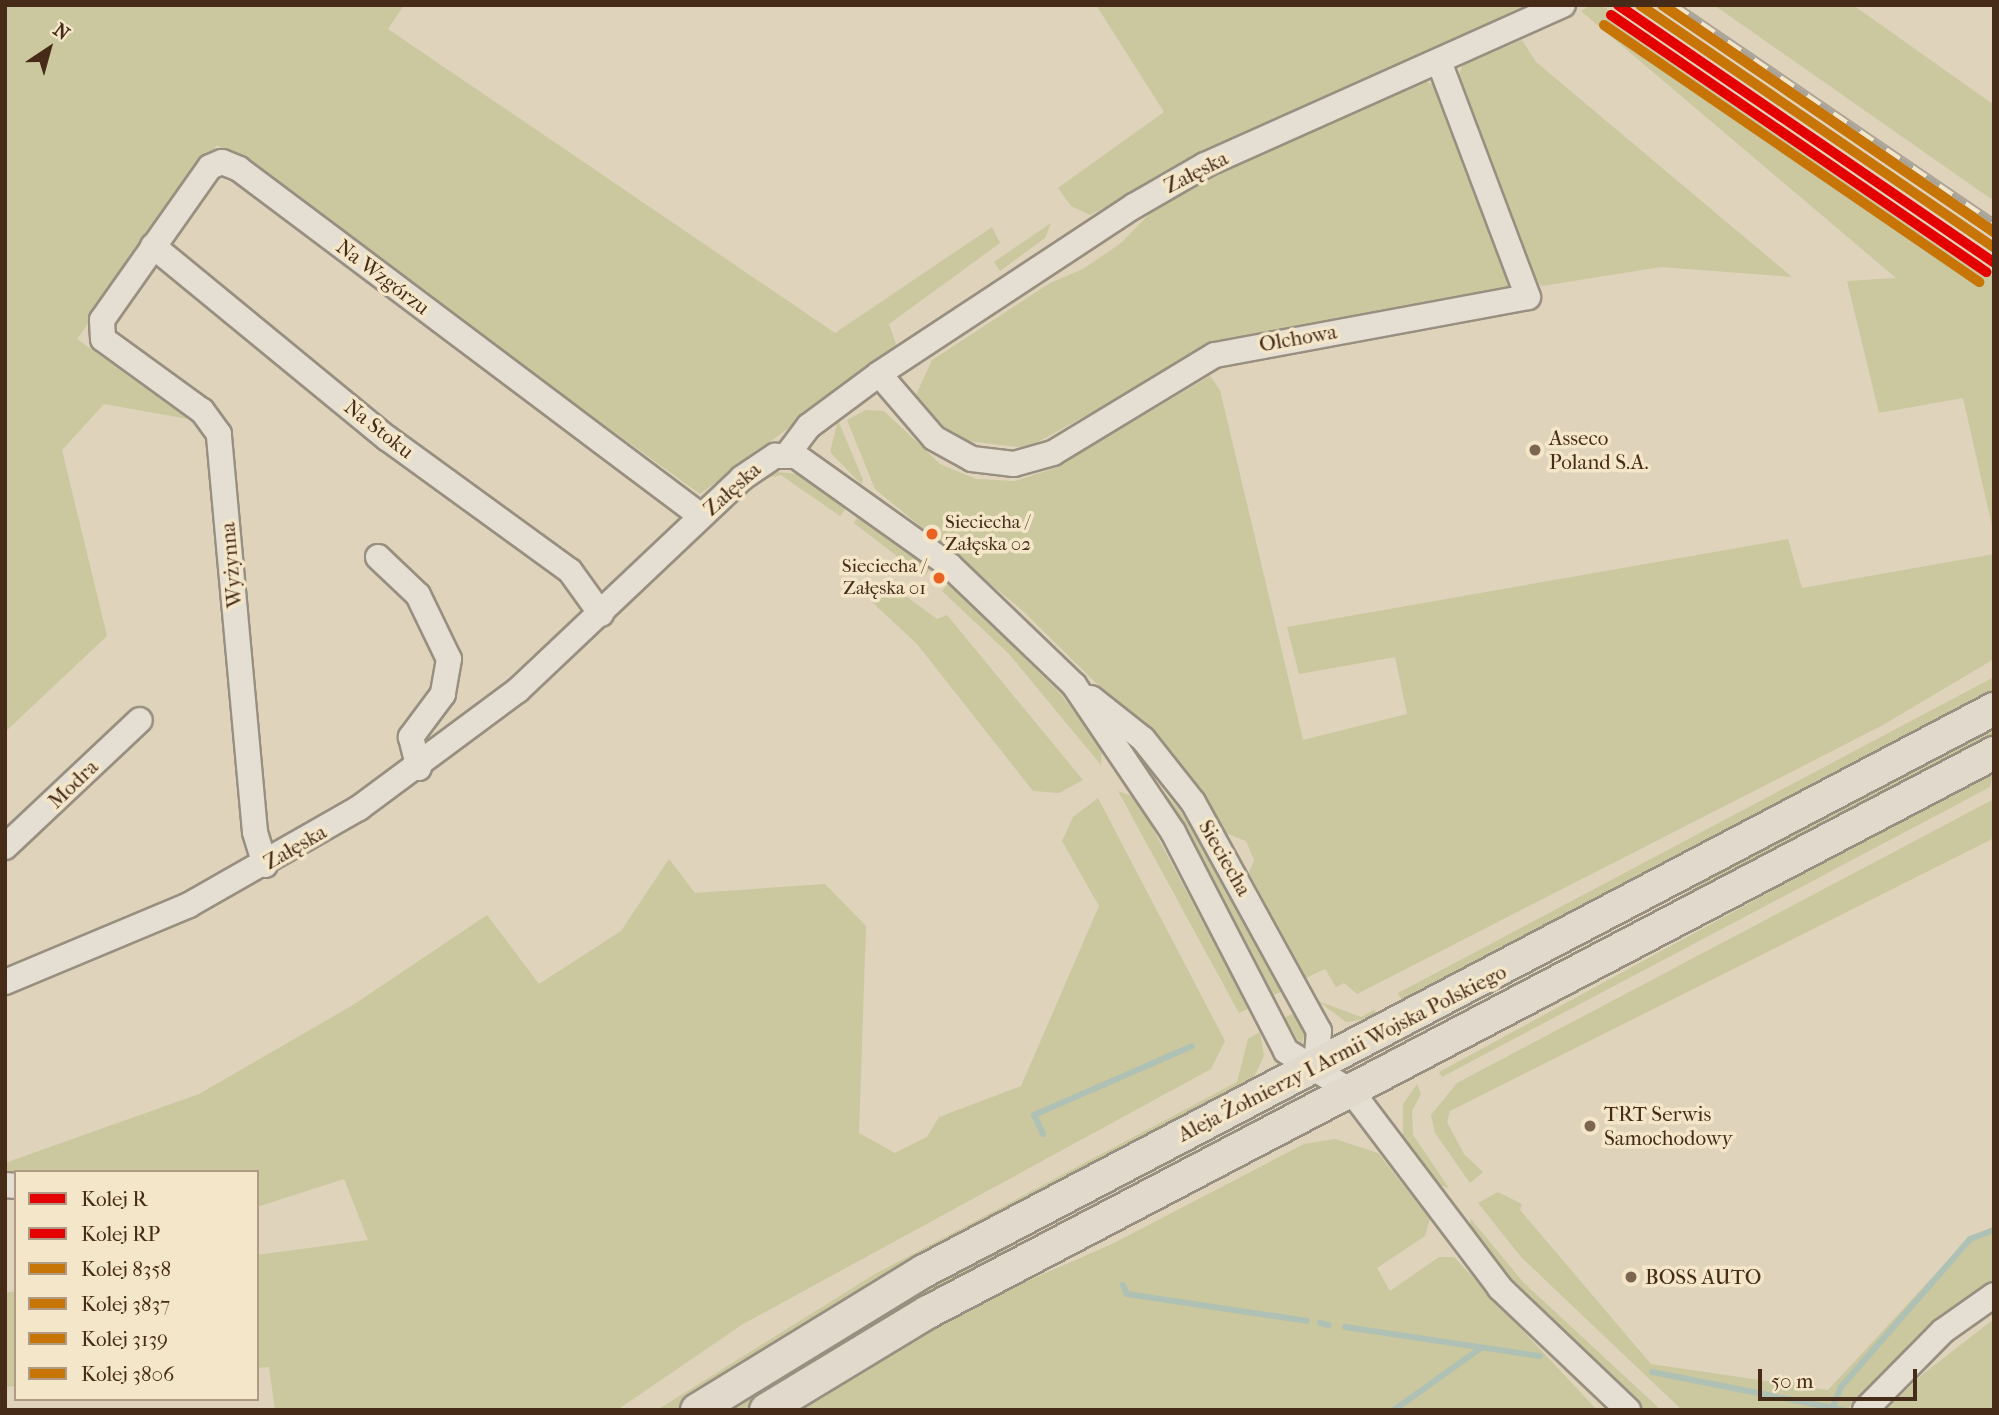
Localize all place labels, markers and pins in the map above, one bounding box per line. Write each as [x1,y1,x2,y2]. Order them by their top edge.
place label: Asseco Poland S.A. [1549,425,1649,475]
marker: Asseco Poland S.A. [1527,442,1543,458]
place label: Sieciecha / Załęska 02 [945,512,1031,556]
marker: Sieciecha / Załęska 02 [925,527,939,541]
place label: Sieciecha / Załęska 01 [842,556,926,600]
marker: Sieciecha / Załęska 01 [932,571,946,585]
place label: TRT Serwis Samochodowy [1604,1101,1733,1151]
marker: TRT Serwis Samochodowy [1582,1118,1598,1134]
place label: BOSS AUTO [1645,1264,1762,1290]
marker: BOSS AUTO [1623,1269,1639,1285]

